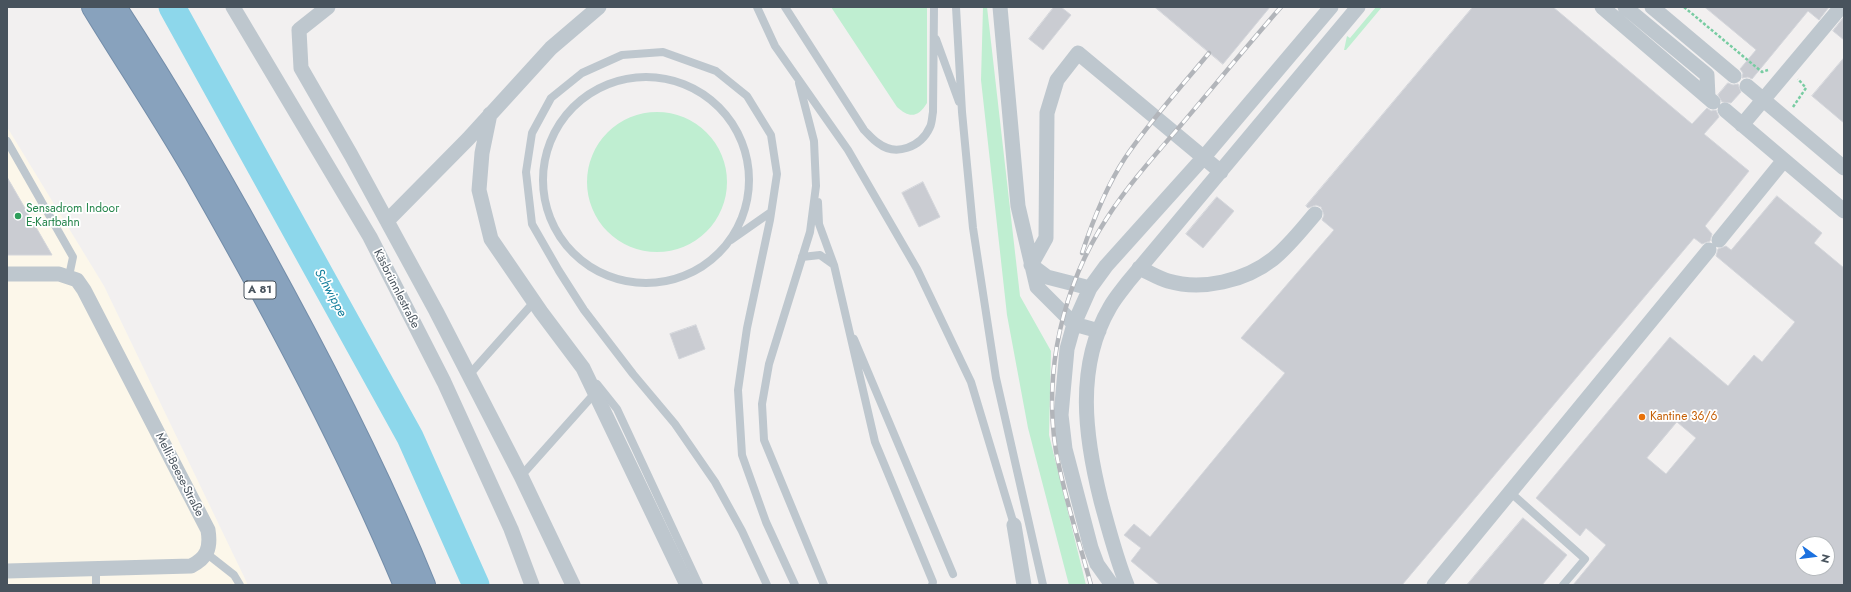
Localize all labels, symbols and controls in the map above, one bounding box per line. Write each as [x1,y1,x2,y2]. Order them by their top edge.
place label: Sensadrom Indoor E-Kartbahn [26,202,119,230]
marker: Sensadrom Indoor E-Kartbahn [13,211,23,221]
street label: Käsbrünnlestraße [370,247,422,331]
water label: Schwippe [311,266,349,320]
road number: A 81 [244,281,276,299]
place label: Kantine 36/6 [1650,410,1717,424]
marker: Kantine 36/6 [1637,412,1647,422]
street label: Melli-Beese-Straße [152,431,206,519]
north arrow [1795,536,1835,576]
text: N [1817,552,1834,565]

